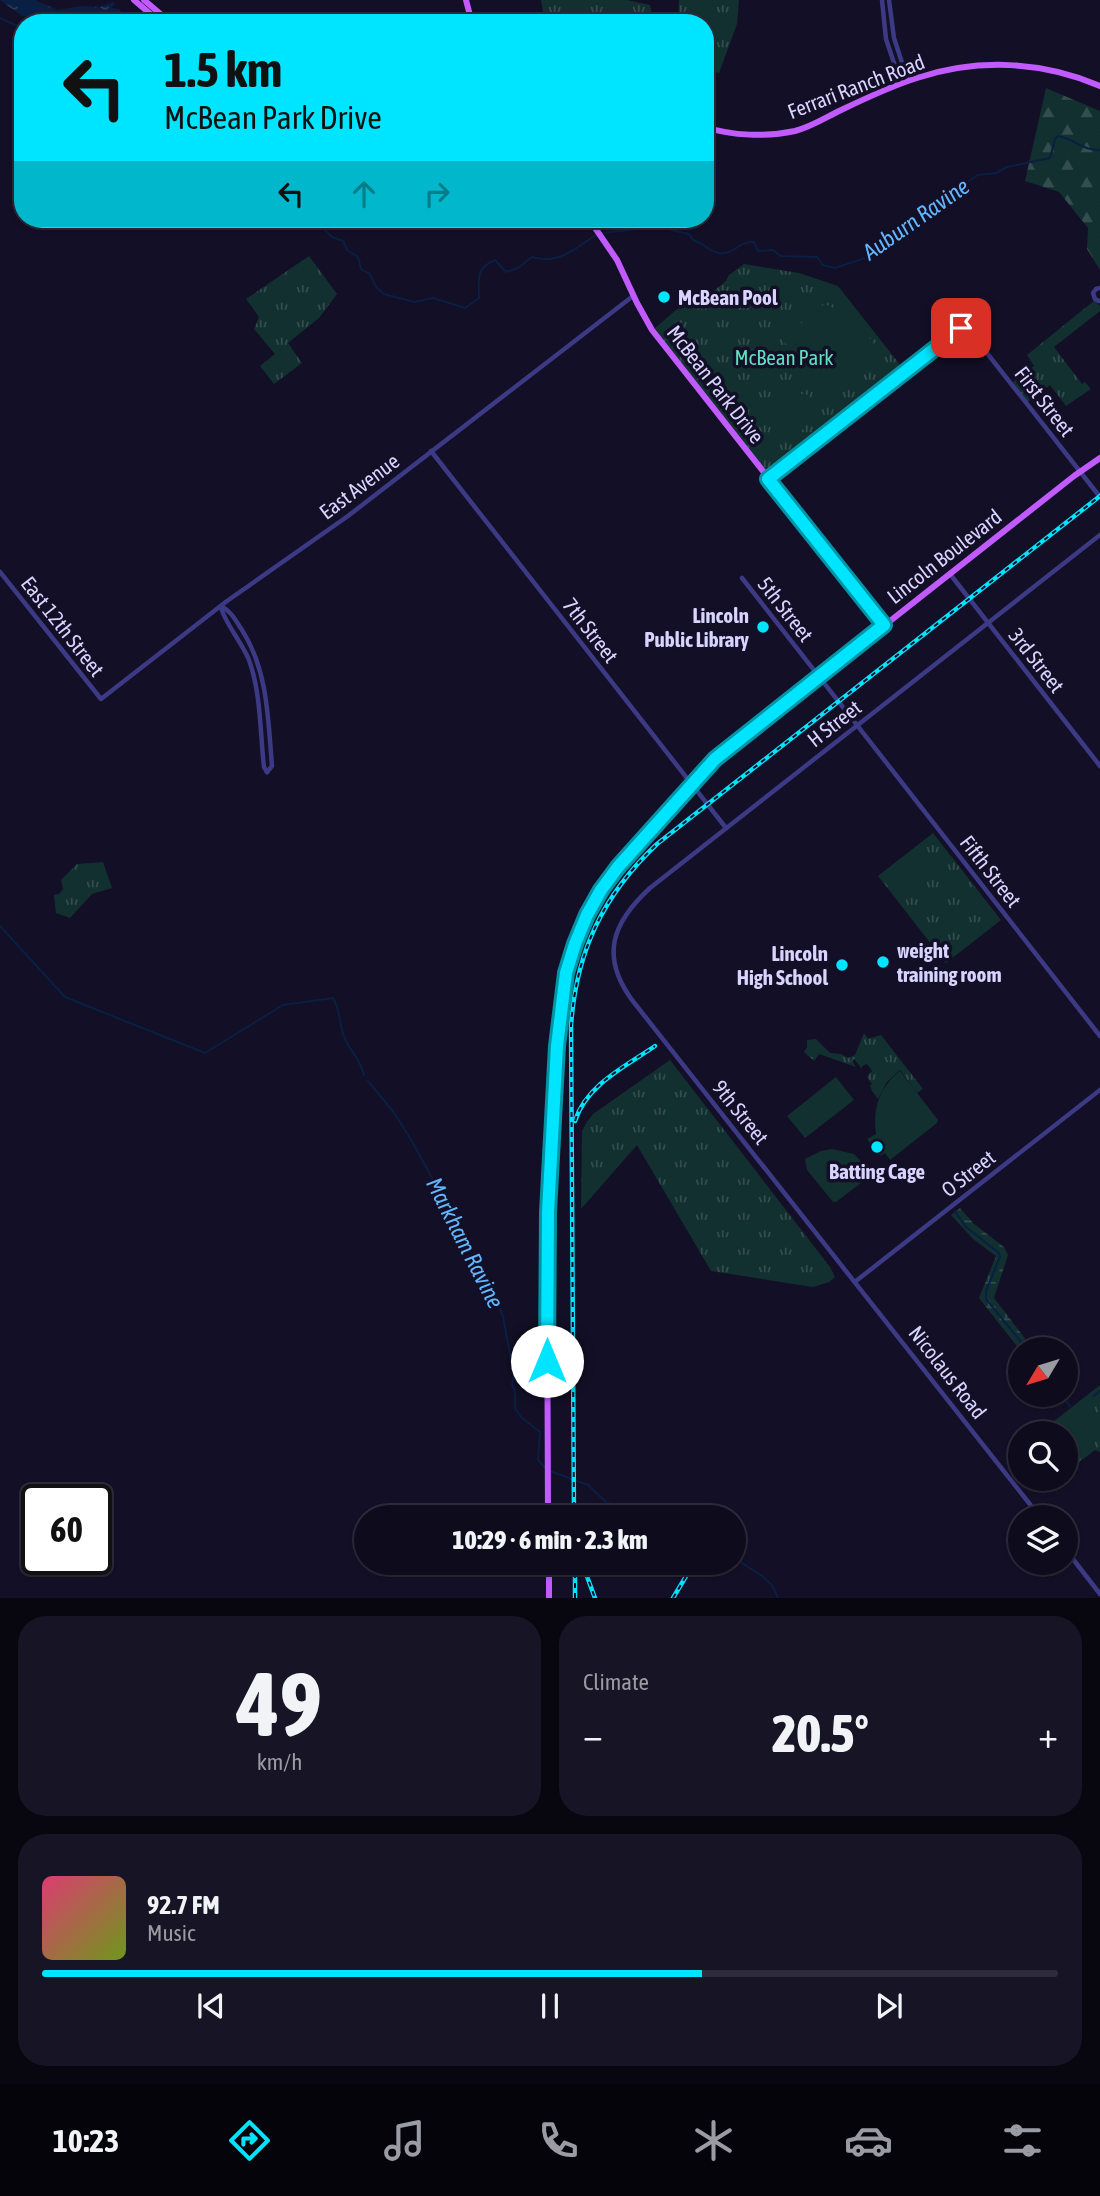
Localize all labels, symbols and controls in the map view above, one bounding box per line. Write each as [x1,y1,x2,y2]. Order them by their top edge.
text: 1.5 km [164,41,282,97]
icon: left [49,42,140,133]
street label: Ferrari Ranch Road [784,49,928,123]
text: McBean Park Drive [164,99,382,136]
water label: Auburn Ravine [857,173,974,266]
icon: left [272,175,310,213]
icon: ahead [345,175,383,213]
icon: right [418,175,456,213]
place label: McBean Pool [678,285,778,309]
marker: McBean Pool [656,289,672,305]
pin [931,298,991,358]
icon: arrive [942,309,980,347]
street label: McBean Park Drive [663,320,769,448]
park label: McBean Park [734,345,834,369]
street label: First Street [1010,361,1080,441]
street label: East Avenue [315,448,403,524]
street label: Lincoln Boulevard [882,504,1006,608]
street label: East 12th Street [17,571,109,681]
street label: 5th Street [753,572,819,646]
street label: 7th Street [558,593,624,667]
place label: Lincoln Public Library [644,603,749,651]
marker: Lincoln Public Library [755,619,771,635]
street label: 3rd Street [1004,623,1070,697]
street label: H Street [803,695,865,751]
street label: Fifth Street [956,830,1026,912]
place label: weight training room [896,938,1002,986]
place label: Lincoln High School [737,941,828,989]
marker: weight training room [875,954,891,970]
marker: Lincoln High School [834,957,850,973]
street label: 9th Street [708,1075,774,1149]
marker: Batting Cage [869,1139,885,1155]
street label: O Street [936,1145,1000,1201]
place label: Batting Cage [829,1159,925,1183]
water label: Markham Ravine [421,1173,509,1313]
street label: Nicolaus Road [904,1321,992,1423]
position arrow [510,1324,584,1398]
north arrow [1008,1337,1078,1407]
map controls [1008,1337,1078,1575]
button: search [1008,1421,1078,1491]
speed limit sign: 60 [21,1484,112,1575]
button: layers [1008,1505,1078,1575]
text: 10:29 · 6 min · 2.3 km [452,1525,648,1555]
text: 49 [237,1651,322,1755]
text: Climate [583,1669,649,1695]
text: 20.5° [772,1703,869,1763]
text: − [583,1713,603,1756]
text: + [1038,1713,1058,1756]
text: km/h [257,1749,302,1775]
text: 92.7 FM [147,1890,220,1920]
text: Music [147,1920,195,1946]
icon: previous [192,1987,230,2025]
icon: pause [531,1987,569,2025]
icon: next [870,1987,908,2025]
icon: directions [225,2116,274,2165]
icon: music [380,2116,429,2165]
icon: phone [534,2116,583,2165]
icon: climate [689,2116,738,2165]
icon: car [844,2116,893,2165]
icon: filters [998,2116,1047,2165]
text: 10:23 [53,2122,119,2159]

